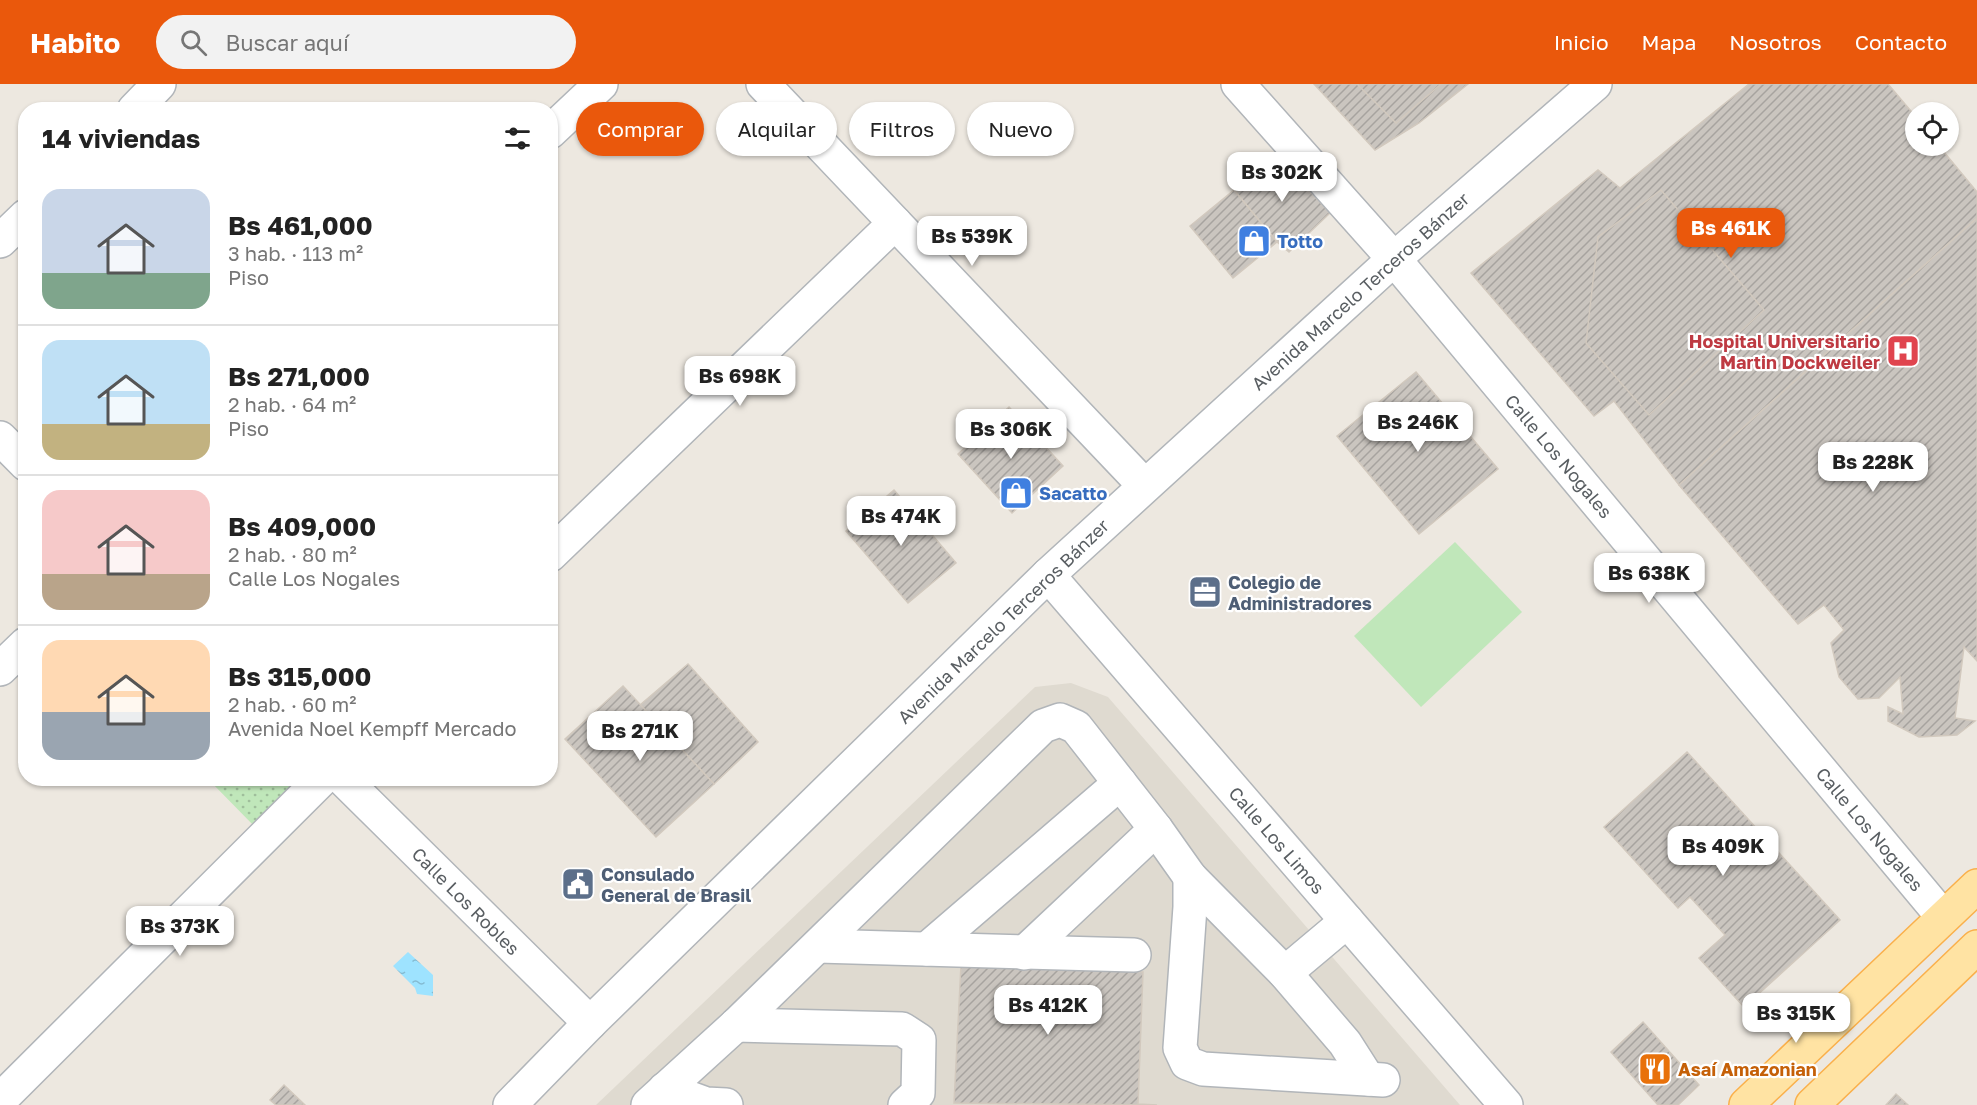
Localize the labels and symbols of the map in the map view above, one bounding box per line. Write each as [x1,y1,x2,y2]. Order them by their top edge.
pin: Bs 302K [1227,152,1337,203]
street label: Avenida Marcelo Terceros Bánzer [1247,187,1473,395]
pin: Bs 461K [1676,208,1786,259]
pin: Bs 539K [917,216,1027,267]
shop icon: Totto [1236,223,1272,259]
place label: Totto [1277,230,1323,252]
place label: Hospital Universitario Martin Dockweiler [1689,330,1880,373]
hospital icon: Hospital Universitario Martin Dockweiler [1885,333,1921,369]
pin: Bs 698K [685,356,795,407]
street label: Calle Los Nogales [1501,390,1617,522]
pin: Bs 246K [1363,402,1473,453]
pin: Bs 306K [956,409,1066,460]
pin: Bs 228K [1818,442,1928,493]
shop icon: Sacatto [998,475,1034,511]
place label: Sacatto [1039,482,1108,504]
pin: Bs 474K [846,496,956,547]
street label: Avenida Marcelo Terceros Bánzer [893,514,1113,728]
pin: Bs 638K [1594,553,1704,604]
place label: Colegio de Administradores [1228,571,1372,614]
office icon: Colegio de Administradores [1187,574,1223,610]
pin: Bs 271K [585,711,695,762]
street label: Calle Los Nogales [1812,763,1928,895]
street label: Calle Los Limos [1224,782,1330,898]
pin: Bs 409K [1668,826,1778,877]
street label: Calle Los Robles [408,843,524,959]
place label: Consulado General de Brasil [601,863,751,906]
public building icon: Consulado General de Brasil [560,866,596,902]
pin: Bs 373K [125,906,235,957]
pin: Bs 412K [993,985,1103,1036]
pin: Bs 315K [1741,993,1851,1044]
restaurant icon: Asaí Amazonian [1637,1051,1673,1087]
place label: Asaí Amazonian [1678,1058,1817,1080]

